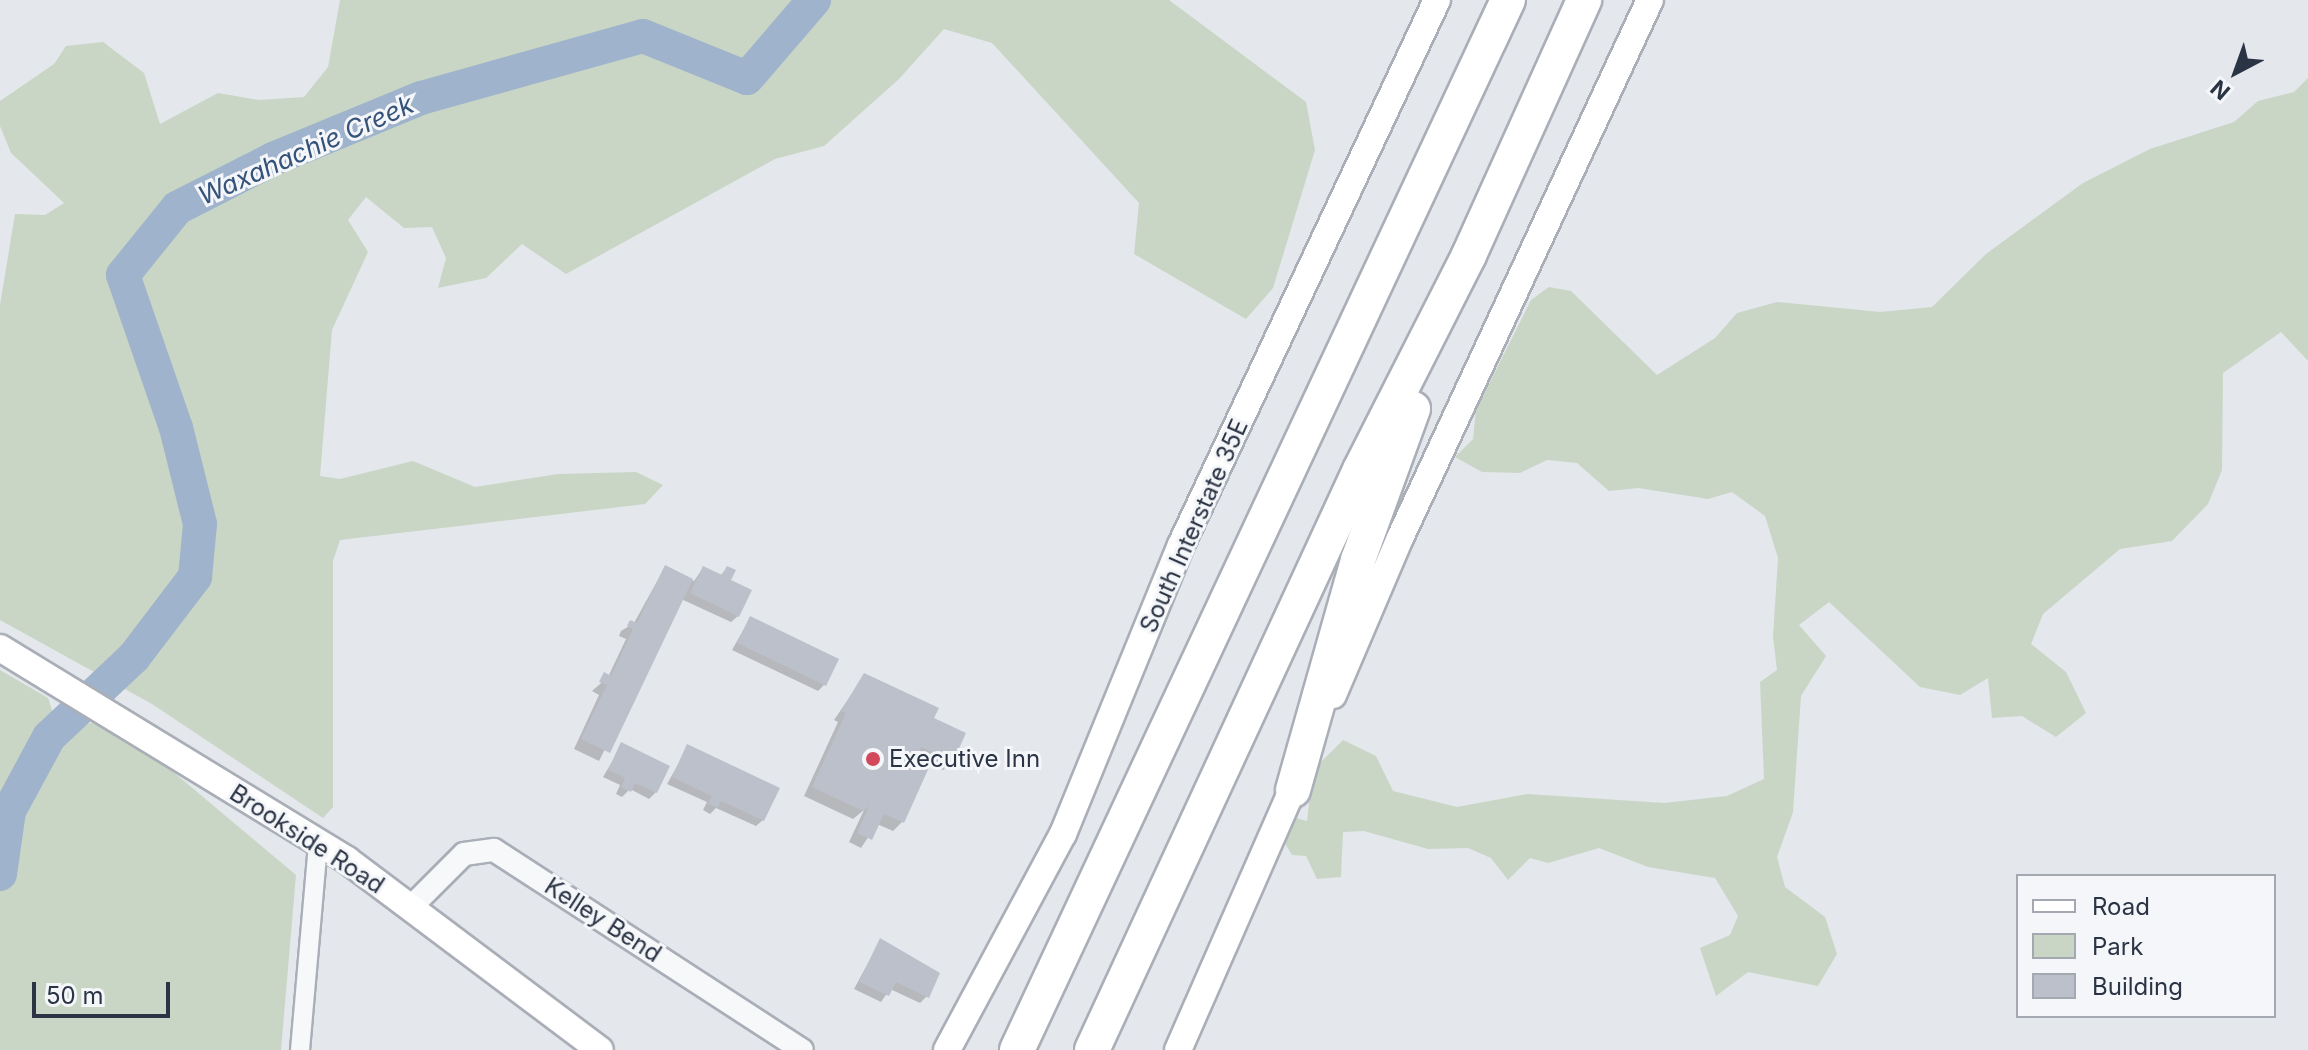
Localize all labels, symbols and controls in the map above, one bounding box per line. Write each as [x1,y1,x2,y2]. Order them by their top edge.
north arrow [2196,32,2276,112]
text: N [2205,75,2235,105]
water label: Waxahachie Creek [193,88,419,212]
street label: South Interstate 35E [1134,415,1254,637]
place label: Executive Inn [889,745,1040,773]
marker: Executive Inn [864,750,882,768]
street label: Brookside Road [224,778,390,900]
street label: Kelley Bend [539,872,667,968]
legend [2016,874,2276,1018]
text: Road [2092,892,2150,921]
text: Park [2092,932,2143,961]
scale bar [36,966,174,1016]
text: Building [2092,972,2183,1001]
text: 50 m [46,981,104,1010]

